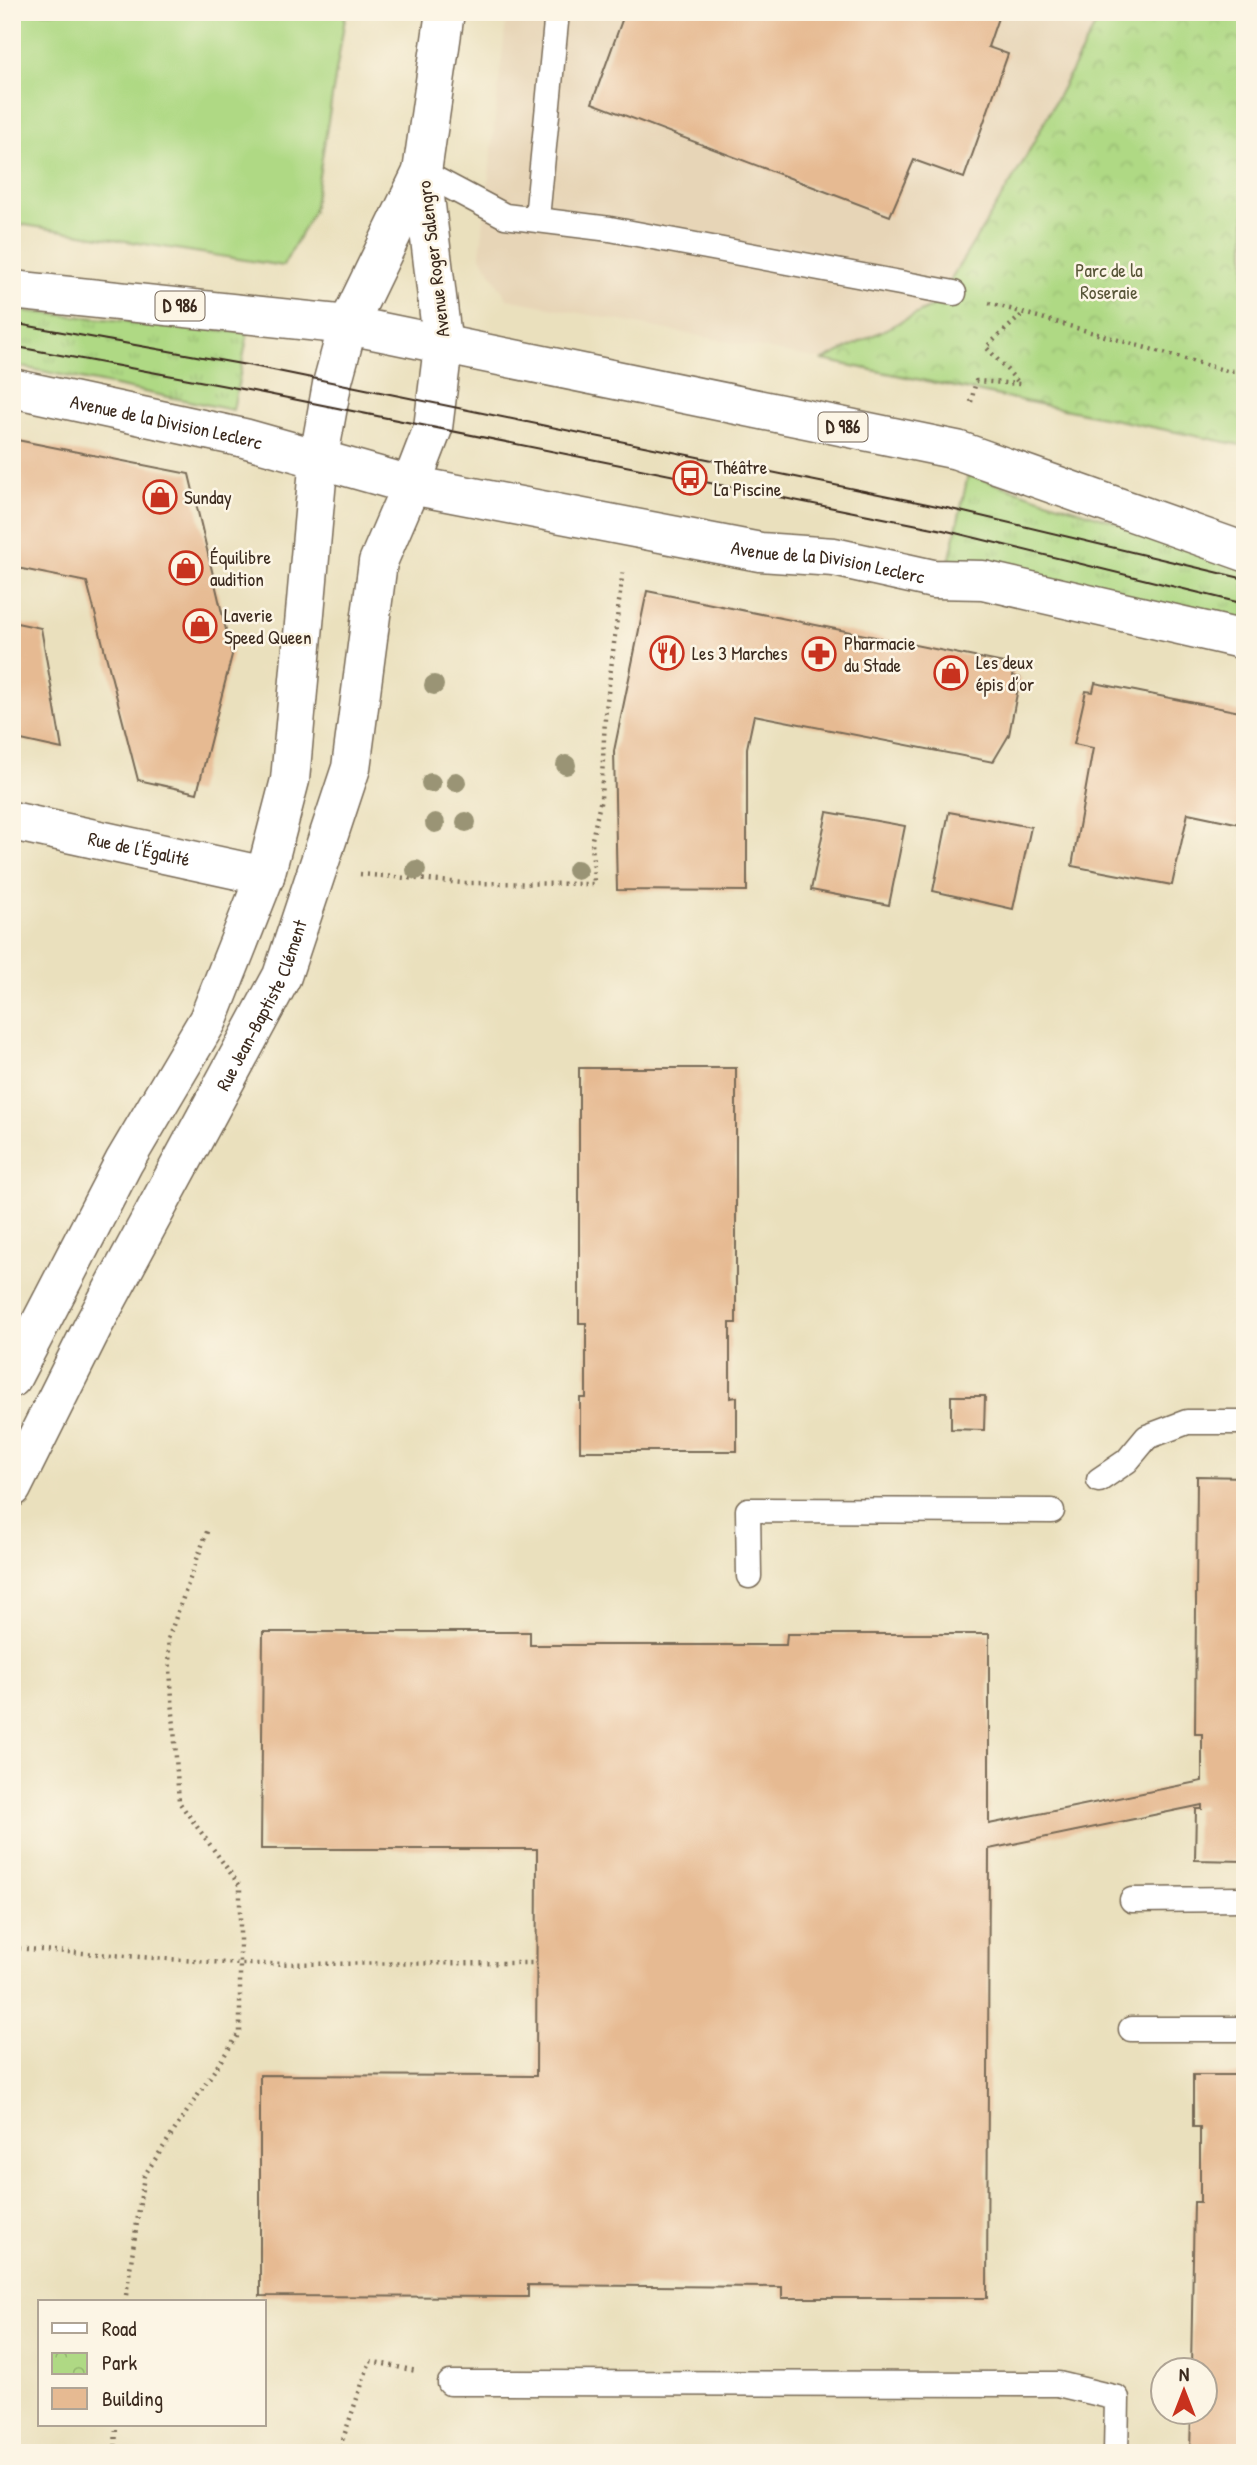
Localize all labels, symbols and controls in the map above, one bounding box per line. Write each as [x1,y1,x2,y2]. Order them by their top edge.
street label: Avenue Roger Salengro [410,179,455,339]
park label: Parc de la Roseraie [1075,257,1143,305]
road number: D 986 [156,292,204,320]
street label: Avenue de la Division Leclerc [68,388,266,456]
road number: D 986 [818,412,868,442]
place label: Théâtre La Piscine [714,454,782,502]
bus stop icon: Théâtre La Piscine [671,459,709,497]
shop icon: Sunday [141,478,179,516]
place label: Sunday [184,484,232,510]
street label: Avenue de la Division Leclerc [729,534,928,590]
place label: Équilibre audition [210,544,272,592]
shop icon: Équilibre audition [167,549,205,587]
place label: Laverie Speed Queen [224,602,312,650]
shop icon: Laverie Speed Queen [181,607,219,645]
place label: Pharmacie du Stade [844,630,916,678]
restaurant icon: Les 3 Marches [648,634,686,672]
pharmacy icon: Pharmacie du Stade [800,635,838,673]
place label: Les 3 Marches [692,640,788,666]
place label: Les deux épis d’or [976,649,1035,697]
shop icon: Les deux épis d’or [932,654,970,692]
street label: Rue de l'Égalité [86,825,193,872]
street label: Rue Jean-Baptiste Clément [210,916,313,1095]
legend [38,2300,266,2426]
text: Road [102,2314,136,2343]
text: Park [102,2348,137,2377]
north arrow [1148,2356,1218,2426]
text: N [1179,2361,1189,2387]
text: Building [102,2384,163,2413]

